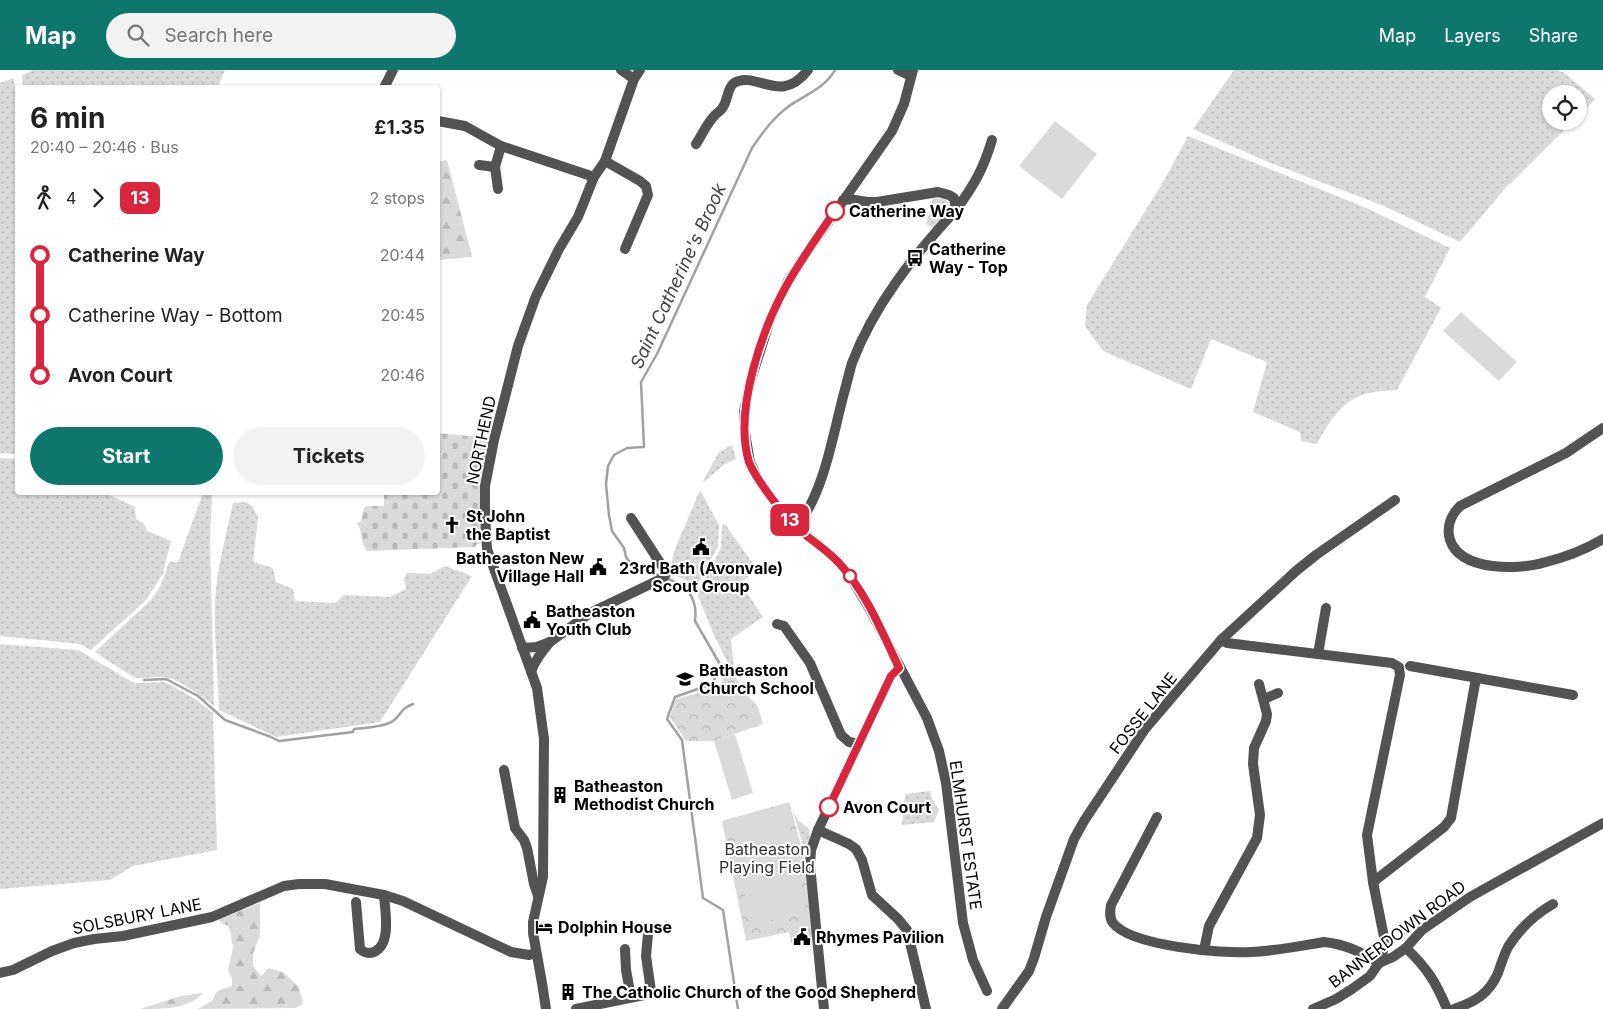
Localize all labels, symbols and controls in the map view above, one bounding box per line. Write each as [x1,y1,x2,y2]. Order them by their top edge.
search box [106,13,456,58]
text: Map [25,21,76,50]
icon: search [124,21,152,49]
text: Search here [164,24,273,47]
text: Map [1379,25,1416,46]
text: Layers [1444,25,1501,46]
text: Share [1529,25,1578,46]
map controls [1542,85,1587,130]
button: locate [1542,85,1587,130]
text: 6 min [30,101,105,135]
text: £1.35 [374,116,425,139]
text: 20:40 – 20:46 · Bus [30,137,179,157]
water label: Saint Catherine's Brook [626,179,731,372]
icon: walk [30,184,58,212]
icon: forward [84,184,112,212]
text: 13 [130,187,150,208]
text: 4 [66,188,76,208]
text: 2 stops [369,188,425,208]
marker: Catherine Way [825,201,845,221]
place label: Catherine Way [849,201,964,221]
place label: Catherine Way - Top [929,239,1008,277]
text: Catherine Way [68,244,205,267]
text: 20:44 [380,245,425,265]
bus stop icon: Catherine Way - Top [905,248,925,268]
text: Catherine Way - Bottom [68,304,283,327]
text: 20:45 [380,305,425,325]
text: Avon Court [68,364,173,387]
text: 20:46 [380,365,425,385]
street label: NORTHEND [462,394,500,486]
button: Start [30,427,223,485]
button: Tickets [233,427,425,485]
line badge: 13 [768,504,812,536]
place label: St John the Baptist [466,506,550,544]
text: 13 [780,509,800,530]
church icon: St John the Baptist [442,515,462,535]
public building icon: 23rd Bath (Avonvale) Scout Group [691,537,711,557]
place label: Batheaston New Village Hall [456,548,584,586]
public building icon: Batheaston New Village Hall [588,557,608,577]
place label: 23rd Bath (Avonvale) Scout Group [619,558,783,596]
unlabelled marker [843,569,857,583]
place label: Batheaston Youth Club [546,601,635,639]
public building icon: Batheaston Youth Club [522,610,542,630]
place label: Batheaston Church School [699,660,814,698]
street label: FOSSE LANE [1105,668,1181,758]
school or university icon: Batheaston Church School [675,669,695,689]
street label: ELMHURST ESTATE [946,759,986,911]
place label: Batheaston Methodist Church [574,776,714,814]
building icon: Batheaston Methodist Church [550,785,570,805]
marker: Avon Court [819,797,839,817]
place label: Avon Court [843,797,931,817]
park label: Batheaston Playing Field [719,839,815,877]
street label: BANNERDOWN ROAD [1325,876,1469,992]
street label: SOLSBURY LANE [71,894,203,938]
hotel icon: Dolphin House [534,917,554,937]
place label: Dolphin House [558,917,672,937]
public building icon: Rhymes Pavilion [792,927,812,947]
place label: Rhymes Pavilion [816,927,944,947]
building icon: The Catholic Church of the Good Shepherd [558,982,578,1002]
place label: The Catholic Church of the Good Shepherd [582,982,916,1002]

